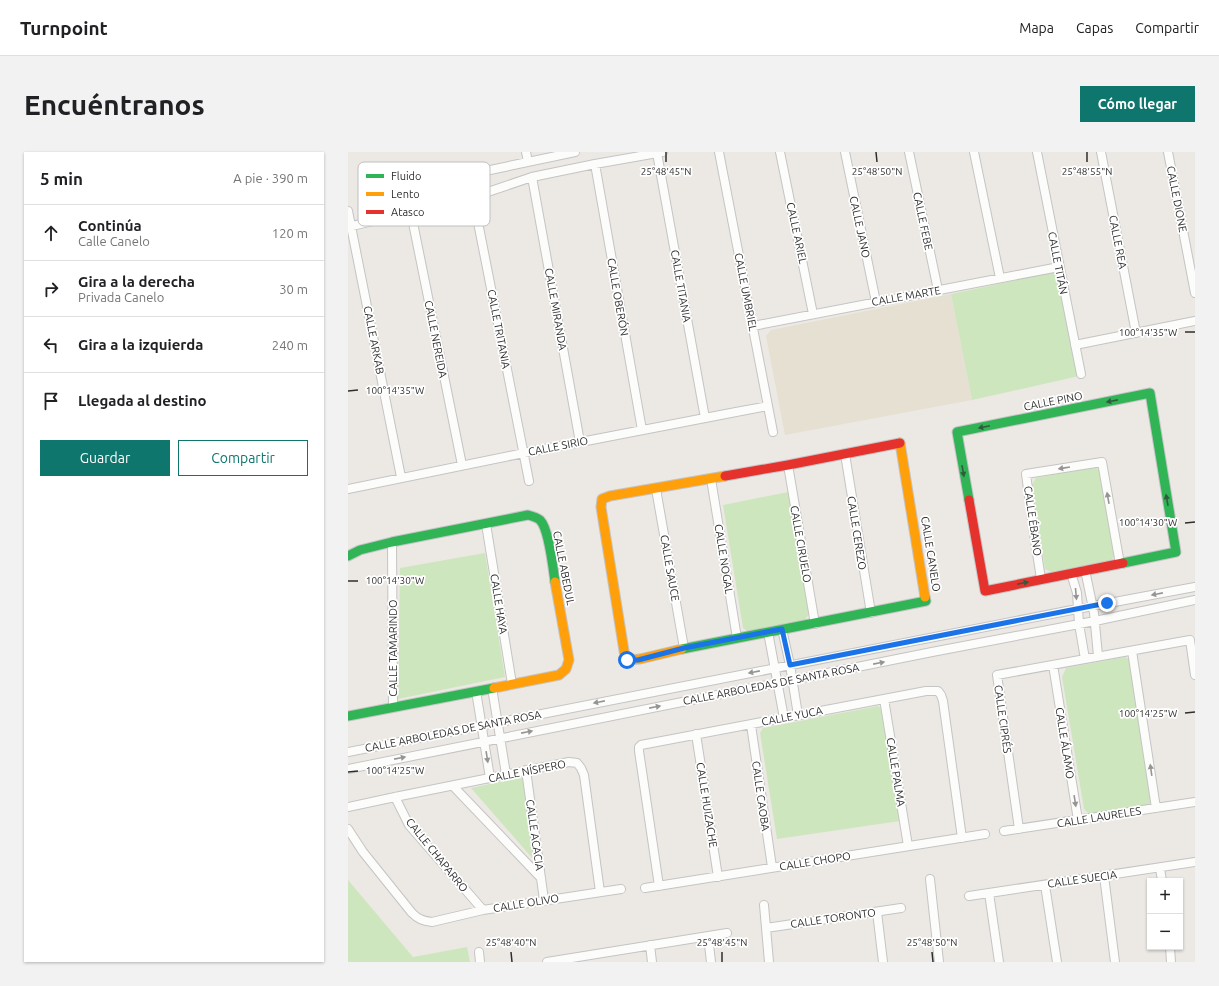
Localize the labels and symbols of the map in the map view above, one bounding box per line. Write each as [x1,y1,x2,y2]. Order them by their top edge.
legend [358,162,490,226]
street label: CALLE DIONE [1165,165,1189,233]
text: 25°48'45"N [641,166,691,177]
text: 25°48'50"N [852,166,902,177]
text: 25°48'55"N [1062,166,1112,177]
text: Fluido [391,170,422,182]
text: Lento [391,188,420,200]
street label: CALLE FEBE [911,191,935,251]
street label: CALLE JANO [848,195,872,259]
street label: CALLE ARIEL [785,201,809,265]
text: Atasco [391,206,424,218]
street label: CALLE REA [1107,214,1129,271]
street label: CALLE TITÁN [1046,231,1071,295]
street label: CALLE TITANIA [669,249,693,324]
street label: CALLE UMBRIEL [733,252,760,333]
street label: CALLE OBERÓN [605,257,632,337]
street label: CALLE MIRANDA [543,267,569,352]
street label: CALLE MARTE [871,284,941,308]
street label: CALLE TRITANIA [485,288,513,370]
street label: CALLE NEREIDA [423,299,450,380]
street label: CALLE ARKAB [362,305,386,375]
text: 100°14'35"W [1119,327,1177,338]
text: 100°14'35"W [366,385,424,396]
street label: CALLE PINO [1022,389,1084,413]
one-way arrow [1106,398,1118,404]
one-way arrow [978,424,990,430]
street label: CALLE SIRIO [527,434,589,458]
one-way arrow [961,465,967,477]
one-way arrow [1058,465,1070,471]
street label: CALLE ÉBANO [1022,485,1045,557]
one-way arrow [1105,491,1111,504]
one-way arrow [1164,494,1170,506]
street label: CALLE CEREZO [845,495,869,571]
street label: CALLE CIRUELO [788,505,814,583]
street label: CALLE CANELO [919,516,943,592]
text: 100°14'30"W [1119,517,1177,528]
street label: CALLE NOGAL [713,523,736,595]
street label: CALLE ABEDUL [551,530,577,606]
street label: CALLE SAUCE [658,534,682,602]
street label: CALLE HAYA [488,573,510,636]
text: 100°14'30"W [366,575,424,586]
one-way arrow [1016,579,1029,585]
one-way arrow [1073,588,1079,600]
one-way arrow [1151,591,1163,597]
route end [1098,594,1116,612]
street label: CALLE TAMARINDO [387,599,399,697]
route start [618,651,636,669]
one-way arrow [872,660,885,666]
street label: CALLE ARBOLEDAS DE SANTA ROSA [682,661,861,707]
one-way arrow [748,670,760,676]
street label: CALLE CIPRÉS [992,684,1015,754]
one-way arrow [593,700,605,706]
one-way arrow [649,704,661,710]
street label: CALLE YUCA [760,704,824,728]
street label: CALLE ÁLAMO [1053,706,1078,780]
street label: CALLE ARBOLEDAS DE SANTA ROSA [364,708,543,754]
text: 100°14'25"W [1119,708,1177,719]
one-way arrow [521,729,534,735]
street label: CALLE PALMA [885,737,908,808]
one-way arrow [484,751,490,763]
one-way arrow [394,755,406,761]
street label: CALLE NÍSPERO [487,757,567,784]
street label: CALLE CAOBA [750,760,772,833]
street label: CALLE HUIZACHE [694,762,720,848]
one-way arrow [1148,764,1154,776]
text: 100°14'25"W [366,765,424,776]
one-way arrow [1072,795,1078,807]
street label: CALLE ACACIA [524,799,546,872]
street label: CALLE LAURELES [1056,804,1142,830]
street label: CALLE CHAPARRO [404,816,470,894]
street label: CALLE CHOPO [778,849,852,873]
street label: CALLE SUECIA [1046,868,1118,890]
street label: CALLE OLIVO [492,892,560,914]
street label: CALLE TORONTO [789,906,877,930]
text: 25°48'40"N [486,937,536,948]
text: 25°48'45"N [697,937,747,948]
text: 25°48'50"N [907,937,957,948]

